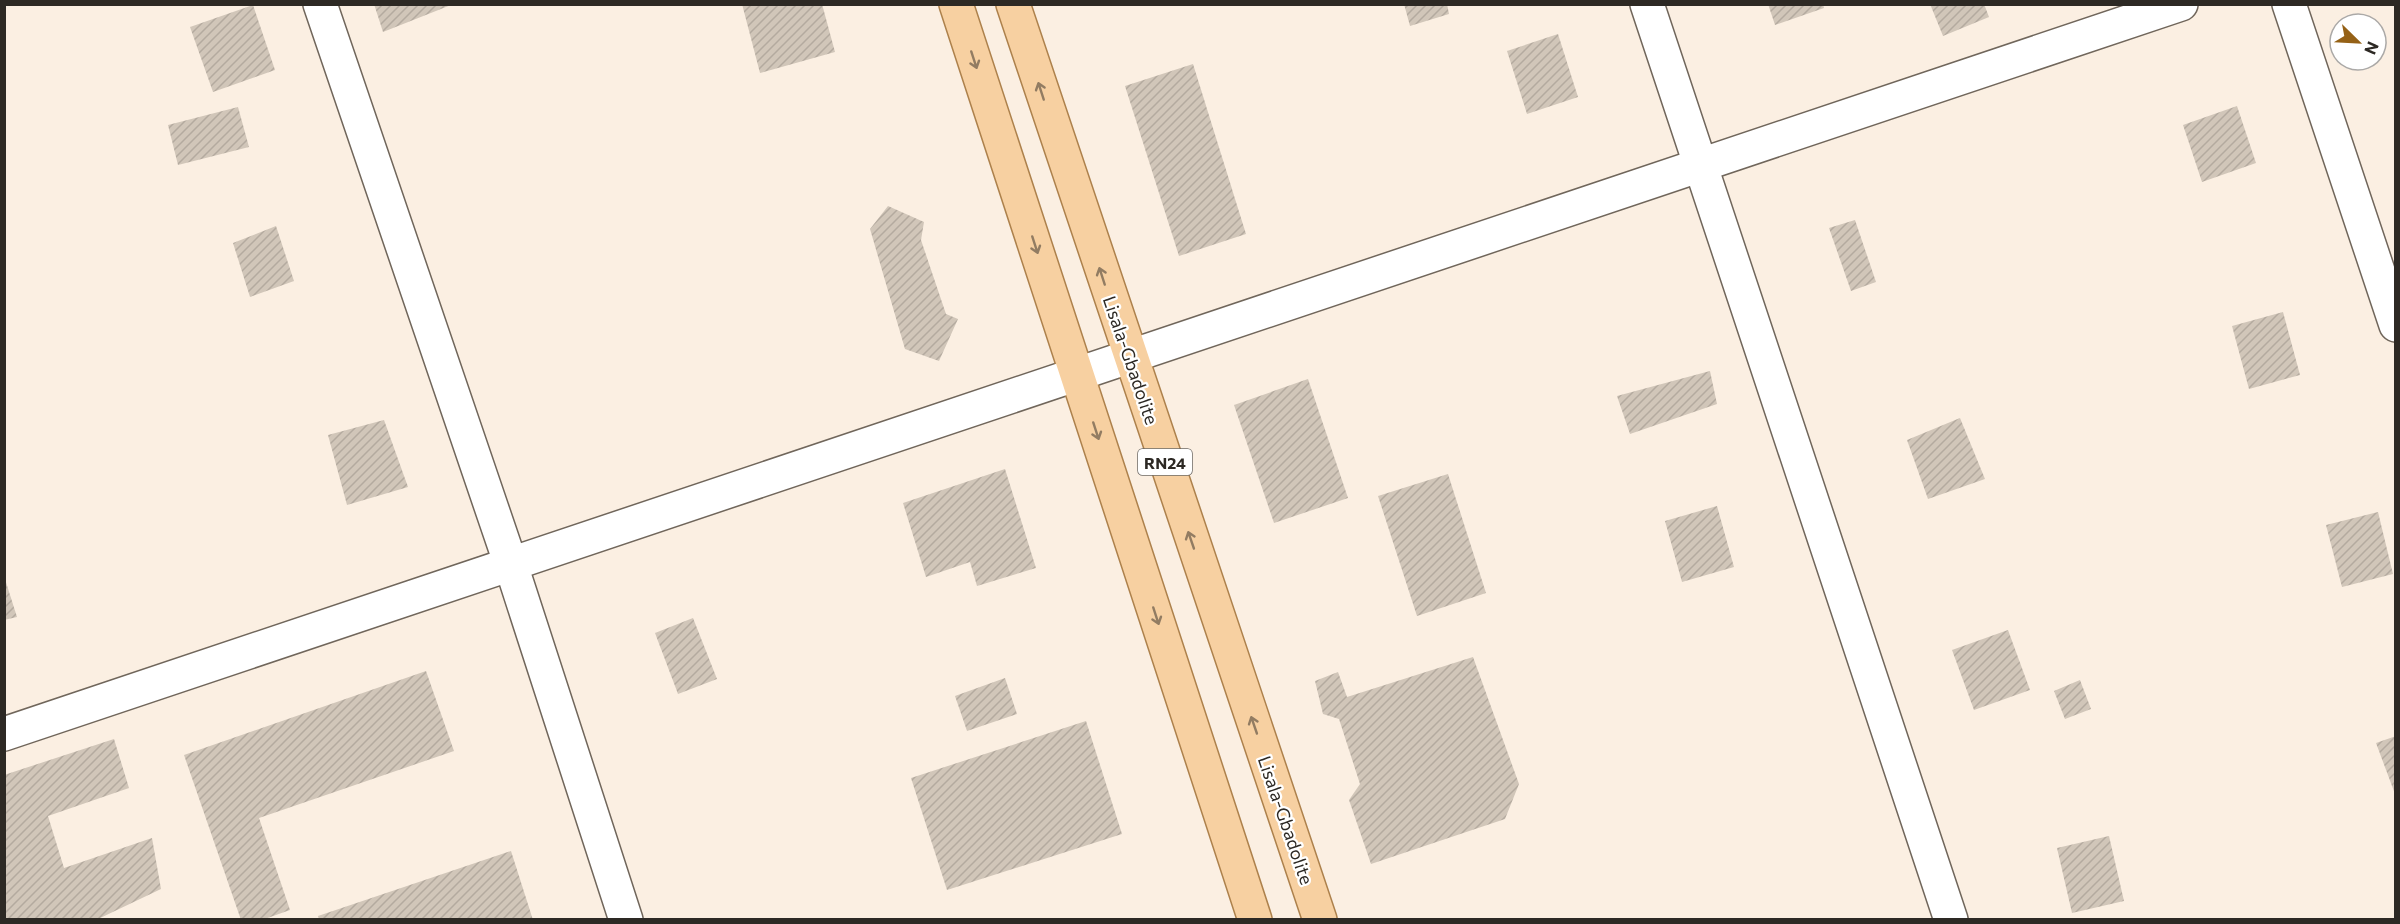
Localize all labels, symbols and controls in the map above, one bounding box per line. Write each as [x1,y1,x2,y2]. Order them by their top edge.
north arrow [2328,12,2388,72]
text: N [2361,39,2383,58]
one-way arrow [969,50,980,69]
one-way arrow [1035,82,1046,101]
one-way arrow [1030,235,1041,254]
one-way arrow [1096,267,1107,286]
street label: Lisala-Gbadolite [1099,293,1163,427]
one-way arrow [1091,421,1102,440]
road number: RN24 [1138,449,1192,475]
one-way arrow [1185,531,1196,550]
one-way arrow [1151,606,1162,625]
one-way arrow [1248,716,1259,735]
street label: Lisala-Gbadolite [1254,753,1318,887]

